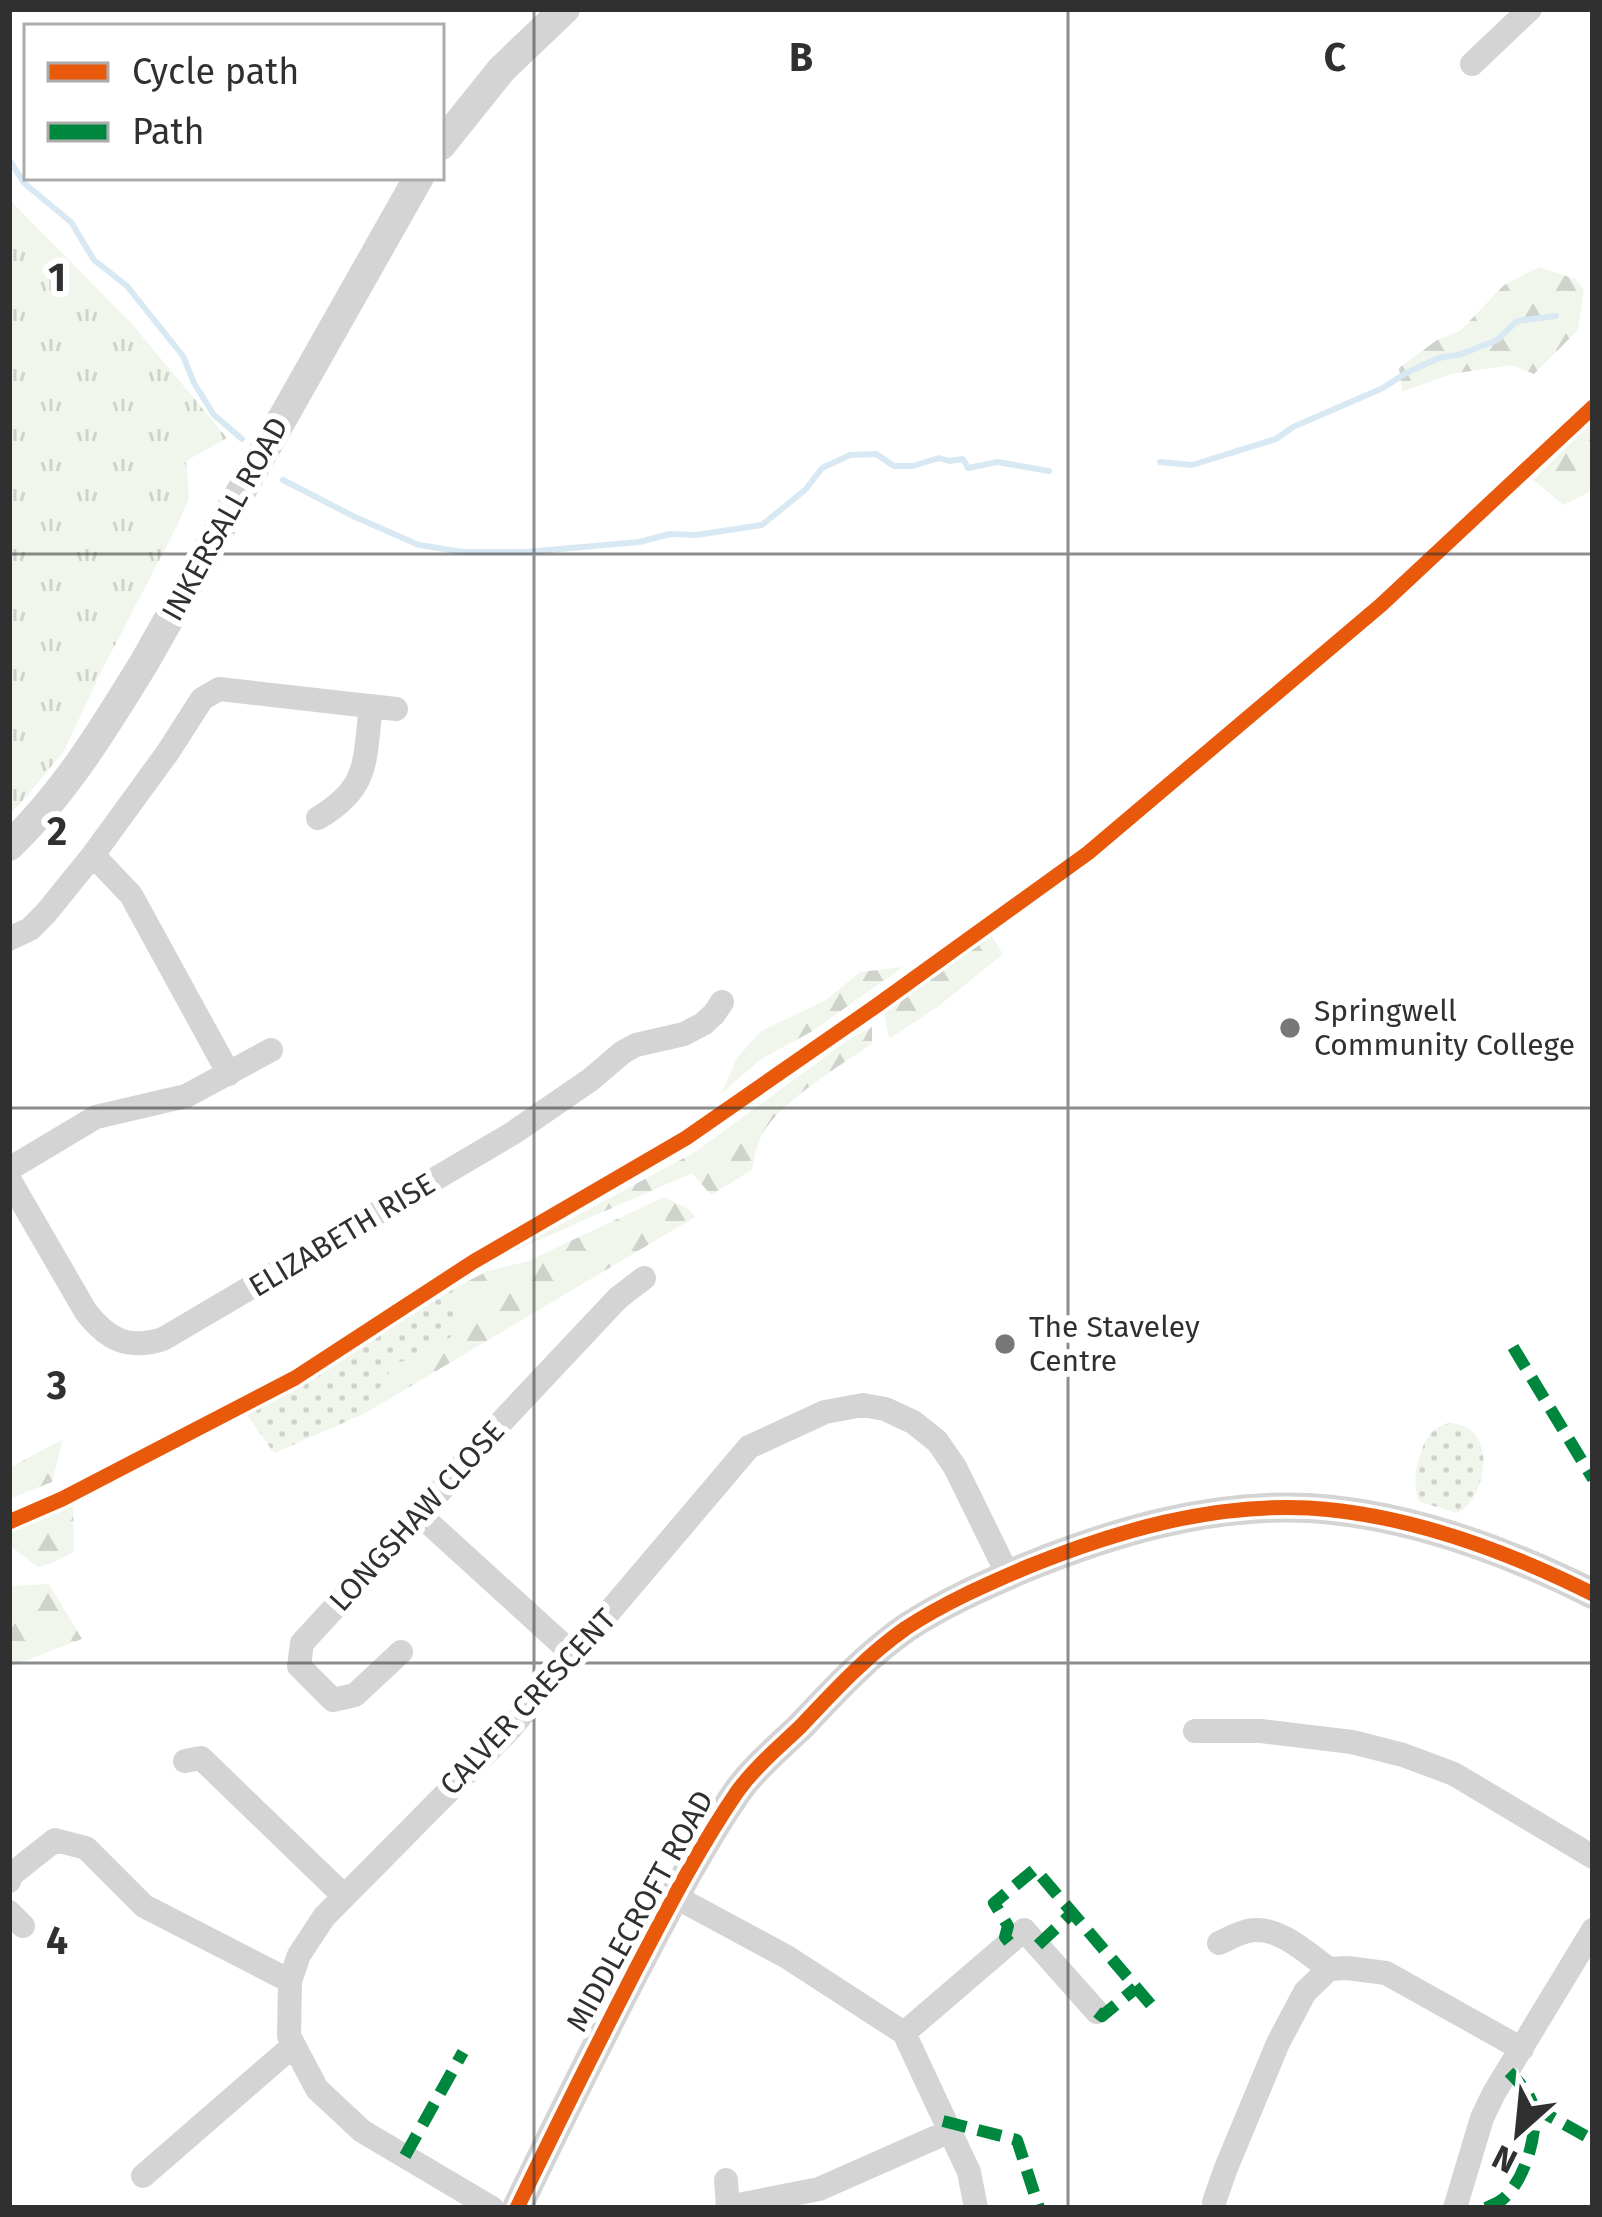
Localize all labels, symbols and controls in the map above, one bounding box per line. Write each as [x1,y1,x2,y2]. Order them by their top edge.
legend [24,24,444,180]
text: B [789,35,813,81]
text: C [1324,35,1347,81]
text: Cycle path [132,50,299,94]
text: Path [132,110,205,154]
text: 1 [48,255,66,301]
street label: INKERSALL ROAD [154,411,296,627]
text: 2 [47,809,67,855]
place label: Springwell Community College [1314,993,1575,1063]
marker: Springwell Community College [1277,1015,1303,1041]
street label: ELIZABETH RISE [243,1165,441,1305]
place label: The Staveley Centre [1029,1309,1200,1379]
marker: The Staveley Centre [992,1331,1018,1357]
text: 3 [46,1363,67,1409]
street label: LONGSHAW CLOSE [322,1413,512,1619]
street label: CALVER CRESCENT [433,1601,624,1803]
street label: MIDDLECROFT ROAD [559,1784,721,2038]
text: 4 [46,1918,68,1964]
north arrow [1458,2073,1578,2193]
text: N [1486,2136,1524,2182]

